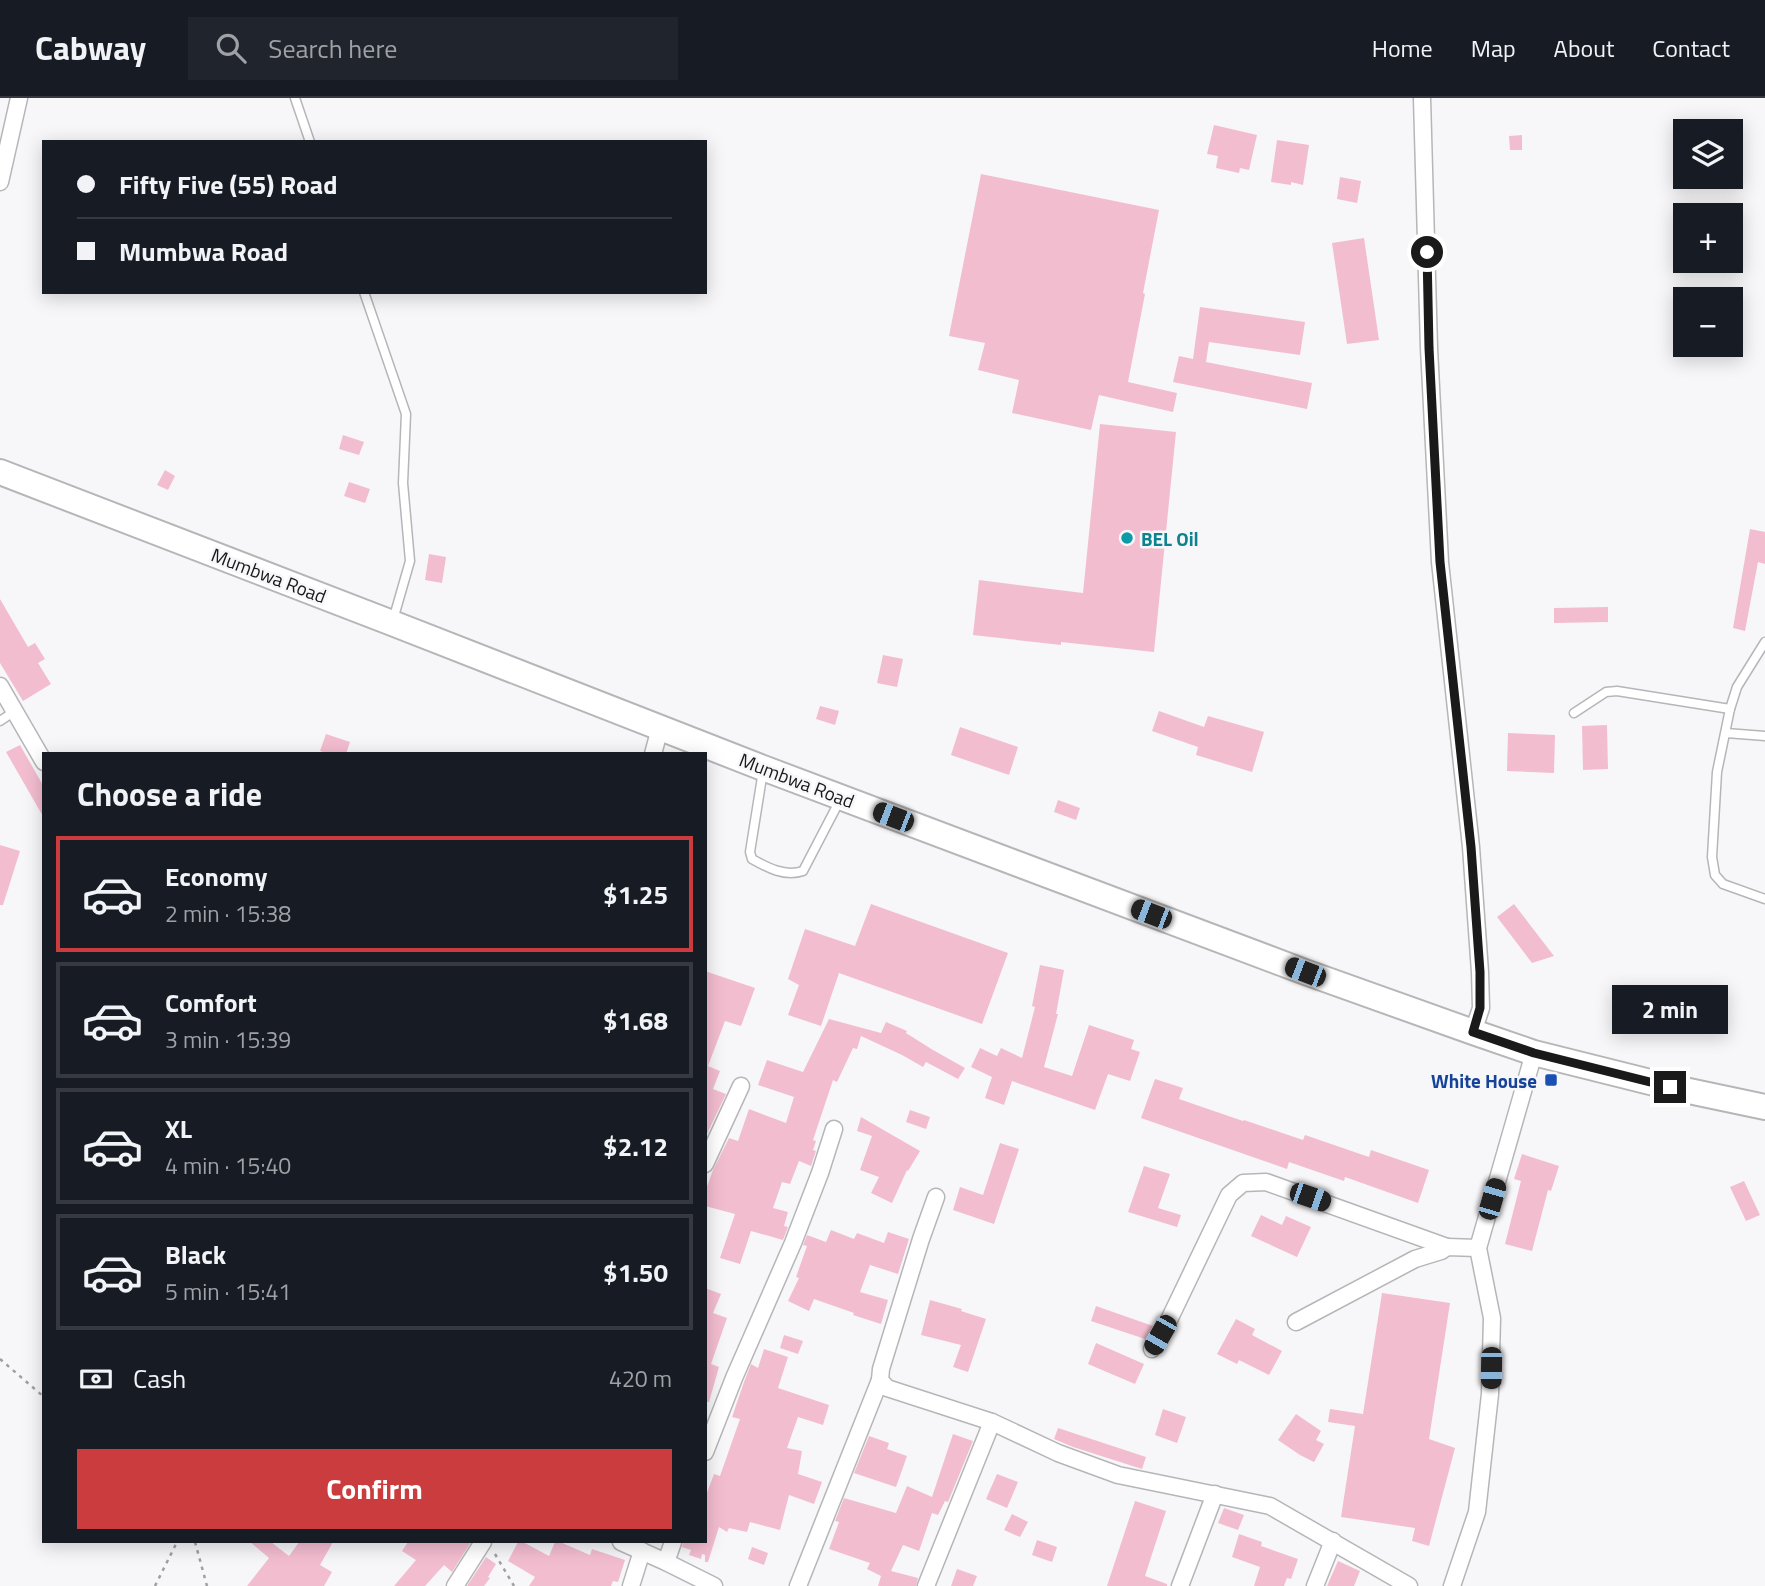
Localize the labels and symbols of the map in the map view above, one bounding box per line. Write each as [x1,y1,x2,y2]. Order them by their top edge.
route start [1411,236,1443,268]
place label: BEL Oil [1141,524,1199,553]
marker: BEL Oil [1119,530,1135,546]
street label: Mumbwa Road [207,540,331,610]
street label: Mumbwa Road [735,745,859,815]
car [870,800,917,834]
car [1128,897,1175,931]
car [1282,955,1329,989]
callout: 2 min [1612,986,1728,1034]
place label: White House [1431,1066,1537,1095]
route end [1654,1071,1686,1103]
marker: White House [1543,1072,1559,1088]
car [1477,1176,1508,1222]
car [1287,1180,1334,1214]
car [1141,1312,1180,1358]
car [1481,1347,1502,1389]

